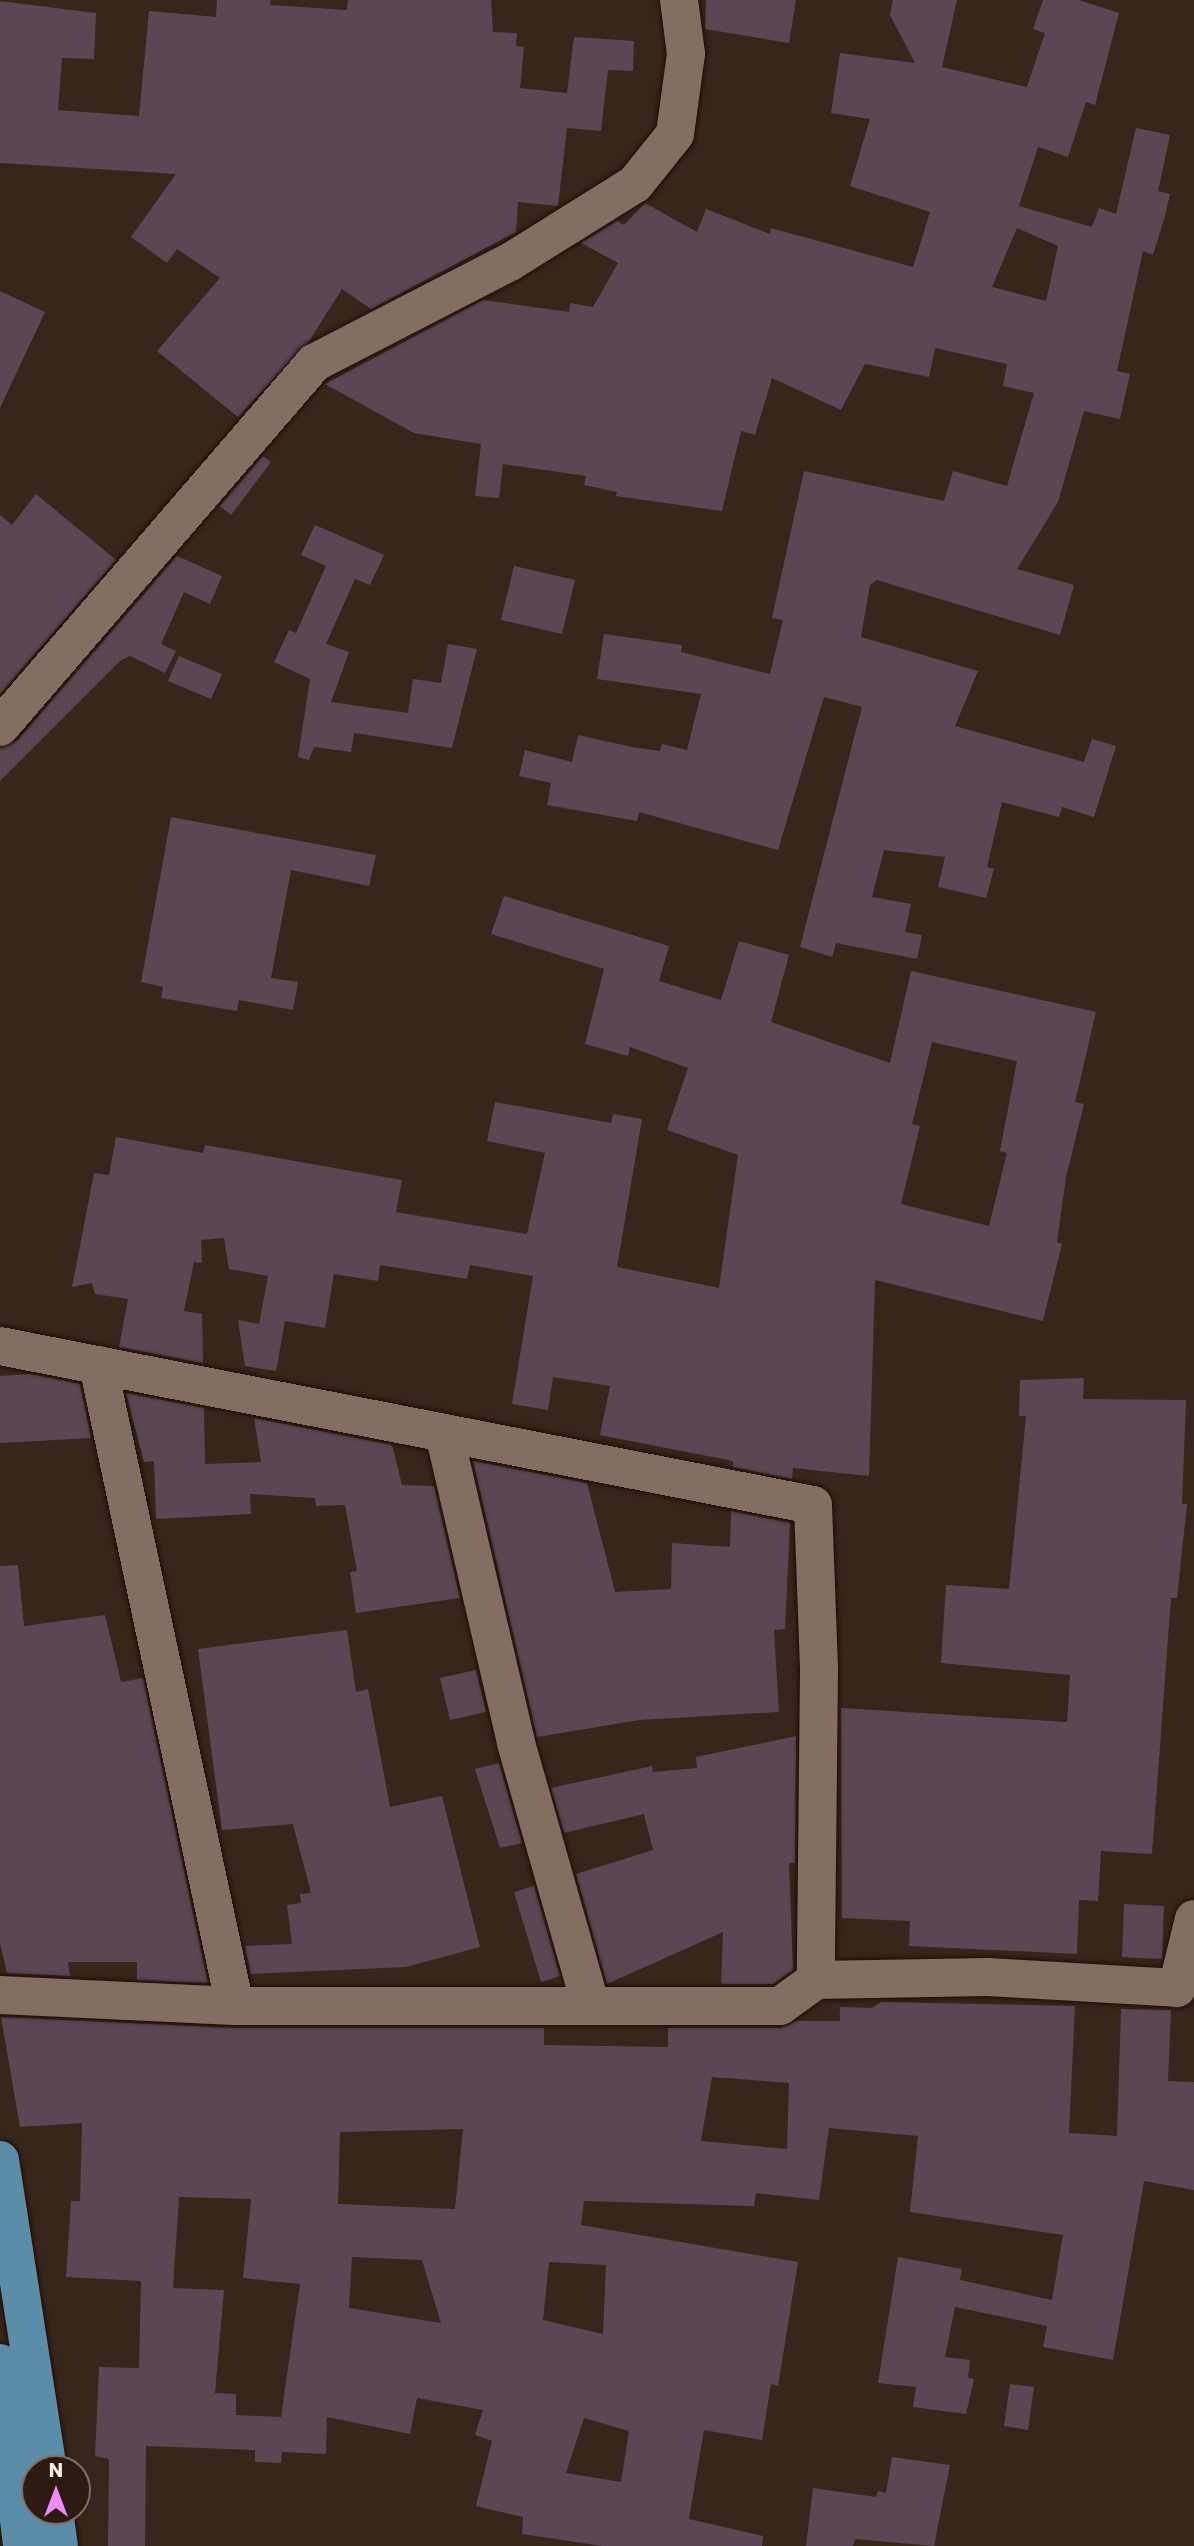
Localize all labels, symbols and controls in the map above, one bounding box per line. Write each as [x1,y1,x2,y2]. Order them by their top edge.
north arrow [21,2455,91,2525]
text: N [49,2457,63,2484]

